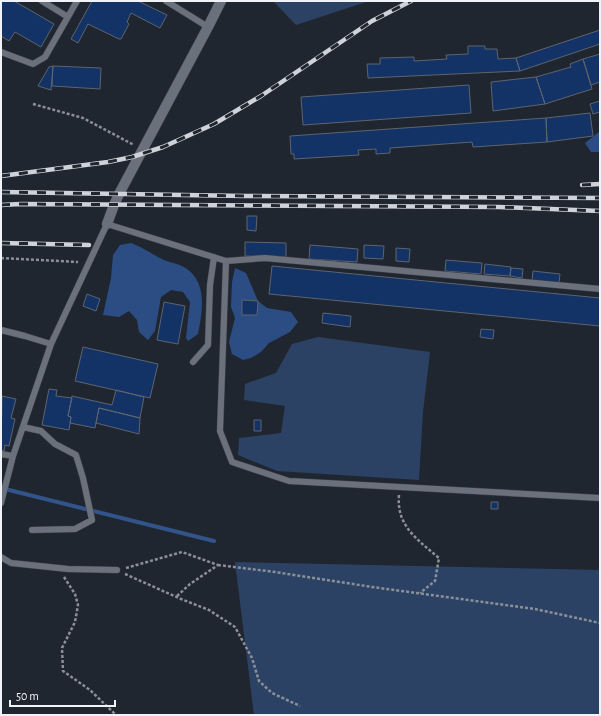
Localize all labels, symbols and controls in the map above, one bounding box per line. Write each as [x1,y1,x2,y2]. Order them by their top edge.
scale bar [10,682,115,708]
text: 50 m [16,690,39,702]

